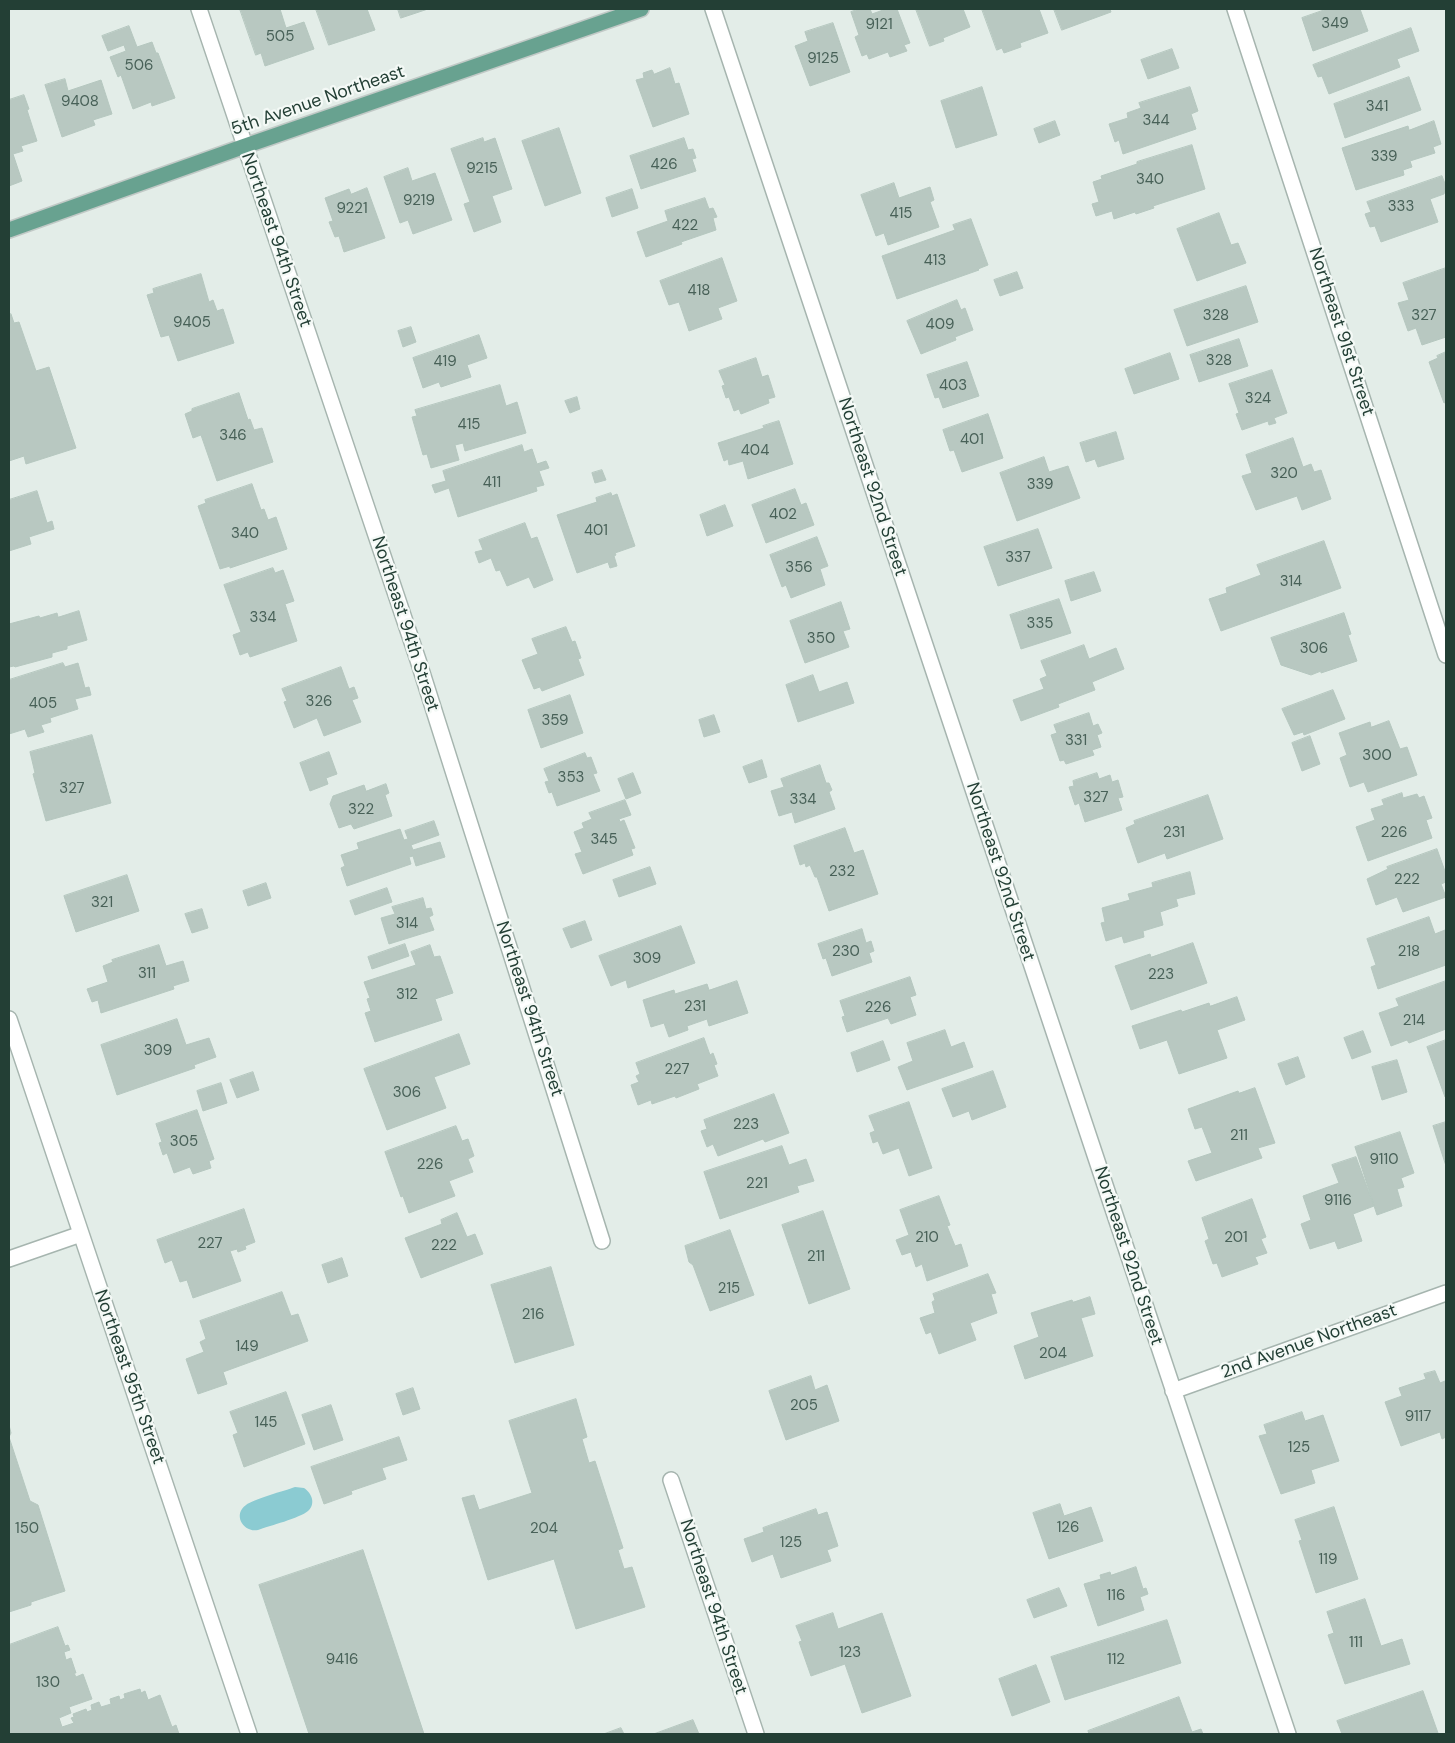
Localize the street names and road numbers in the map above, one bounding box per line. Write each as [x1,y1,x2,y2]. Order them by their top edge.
street label: 5th Avenue Northeast [228,61,408,141]
street label: Northeast 94th Street [236,150,316,330]
street label: Northeast 91st Street [1304,245,1378,419]
street label: Northeast 92nd Street [833,395,911,579]
street label: Northeast 94th Street [366,534,444,714]
street label: Northeast 92nd Street [961,780,1039,964]
street label: Northeast 94th Street [490,919,568,1099]
street label: Northeast 92nd Street [1089,1164,1167,1348]
street label: Northeast 95th Street [89,1287,169,1467]
street label: 2nd Avenue Northeast [1218,1300,1400,1384]
street label: Northeast 94th Street [674,1517,752,1697]

